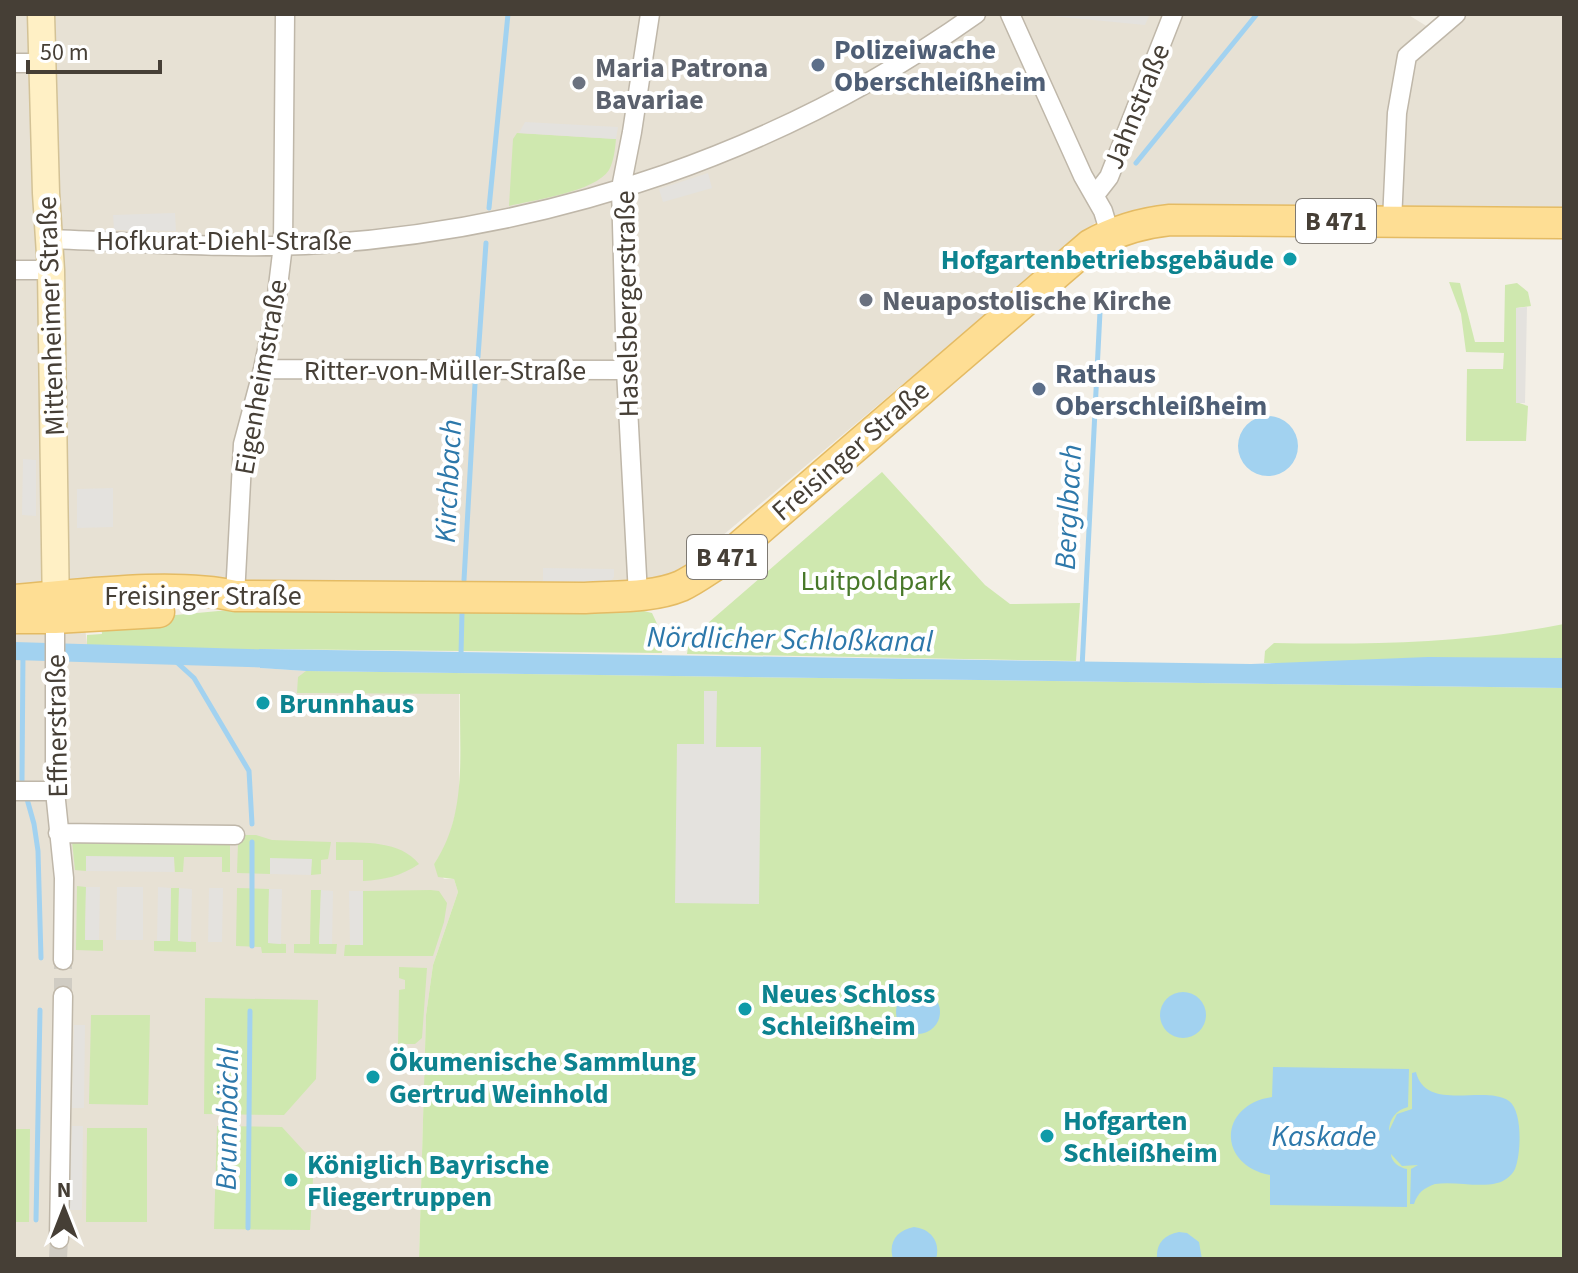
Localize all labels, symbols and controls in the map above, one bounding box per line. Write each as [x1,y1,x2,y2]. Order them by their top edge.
scale bar [28,24,160,74]
place label: Polizeiwache Oberschleißheim [834,30,1046,102]
text: 50 m [40,35,89,70]
street label: Jahnstraße [1094,38,1180,175]
place label: Maria Patrona Bavariae [595,48,768,120]
marker: Polizeiwache Oberschleißheim [809,56,827,74]
marker: Maria Patrona Bavariae [570,74,588,92]
street label: Haselsbergerstraße [605,190,649,418]
street label: Mittenheimer Straße [27,195,75,436]
road number: B 471 [1296,199,1376,243]
street label: Hofkurat-Diehl-Straße [96,221,352,261]
place label: Hofgartenbetriebsgebäude [941,240,1274,280]
marker: Hofgartenbetriebsgebäude [1281,250,1299,268]
street label: Eigenheimstraße [224,276,298,478]
place label: Neuapostolische Kirche [882,281,1172,321]
marker: Neuapostolische Kirche [857,291,875,309]
street label: Ritter-von-Müller-Straße [304,351,586,391]
place label: Rathaus Oberschleißheim [1055,354,1267,426]
street label: Freisinger Straße [763,371,938,531]
marker: Rathaus Oberschleißheim [1030,380,1048,398]
water label: Kirchbach [424,418,473,544]
water label: Berglbach [1044,443,1093,571]
road number: B 471 [687,535,767,579]
park label: Luitpoldpark [800,561,952,601]
street label: Freisinger Straße [104,576,302,616]
water label: Nördlicher Schloßkanal [646,616,934,664]
street label: Effnerstraße [36,654,78,798]
place label: Brunnhaus [279,684,414,724]
marker: Brunnhaus [254,694,272,712]
place label: Neues Schloss Schleißheim [761,974,935,1046]
marker: Neues Schloss Schleißheim [736,1000,754,1018]
place label: Ökumenische Sammlung Gertrud Weinhold [389,1042,696,1114]
water label: Brunnbächl [205,1047,250,1191]
marker: Ökumenische Sammlung Gertrud Weinhold [364,1068,382,1086]
place label: Hofgarten Schleißheim [1063,1101,1218,1173]
water label: Kaskade [1272,1115,1376,1158]
marker: Hofgarten Schleißheim [1038,1127,1056,1145]
place label: Königlich Bayrische Fliegertruppen [307,1145,550,1217]
north arrow [24,1169,104,1249]
marker: Königlich Bayrische Fliegertruppen [282,1171,300,1189]
text: N [57,1174,71,1206]

